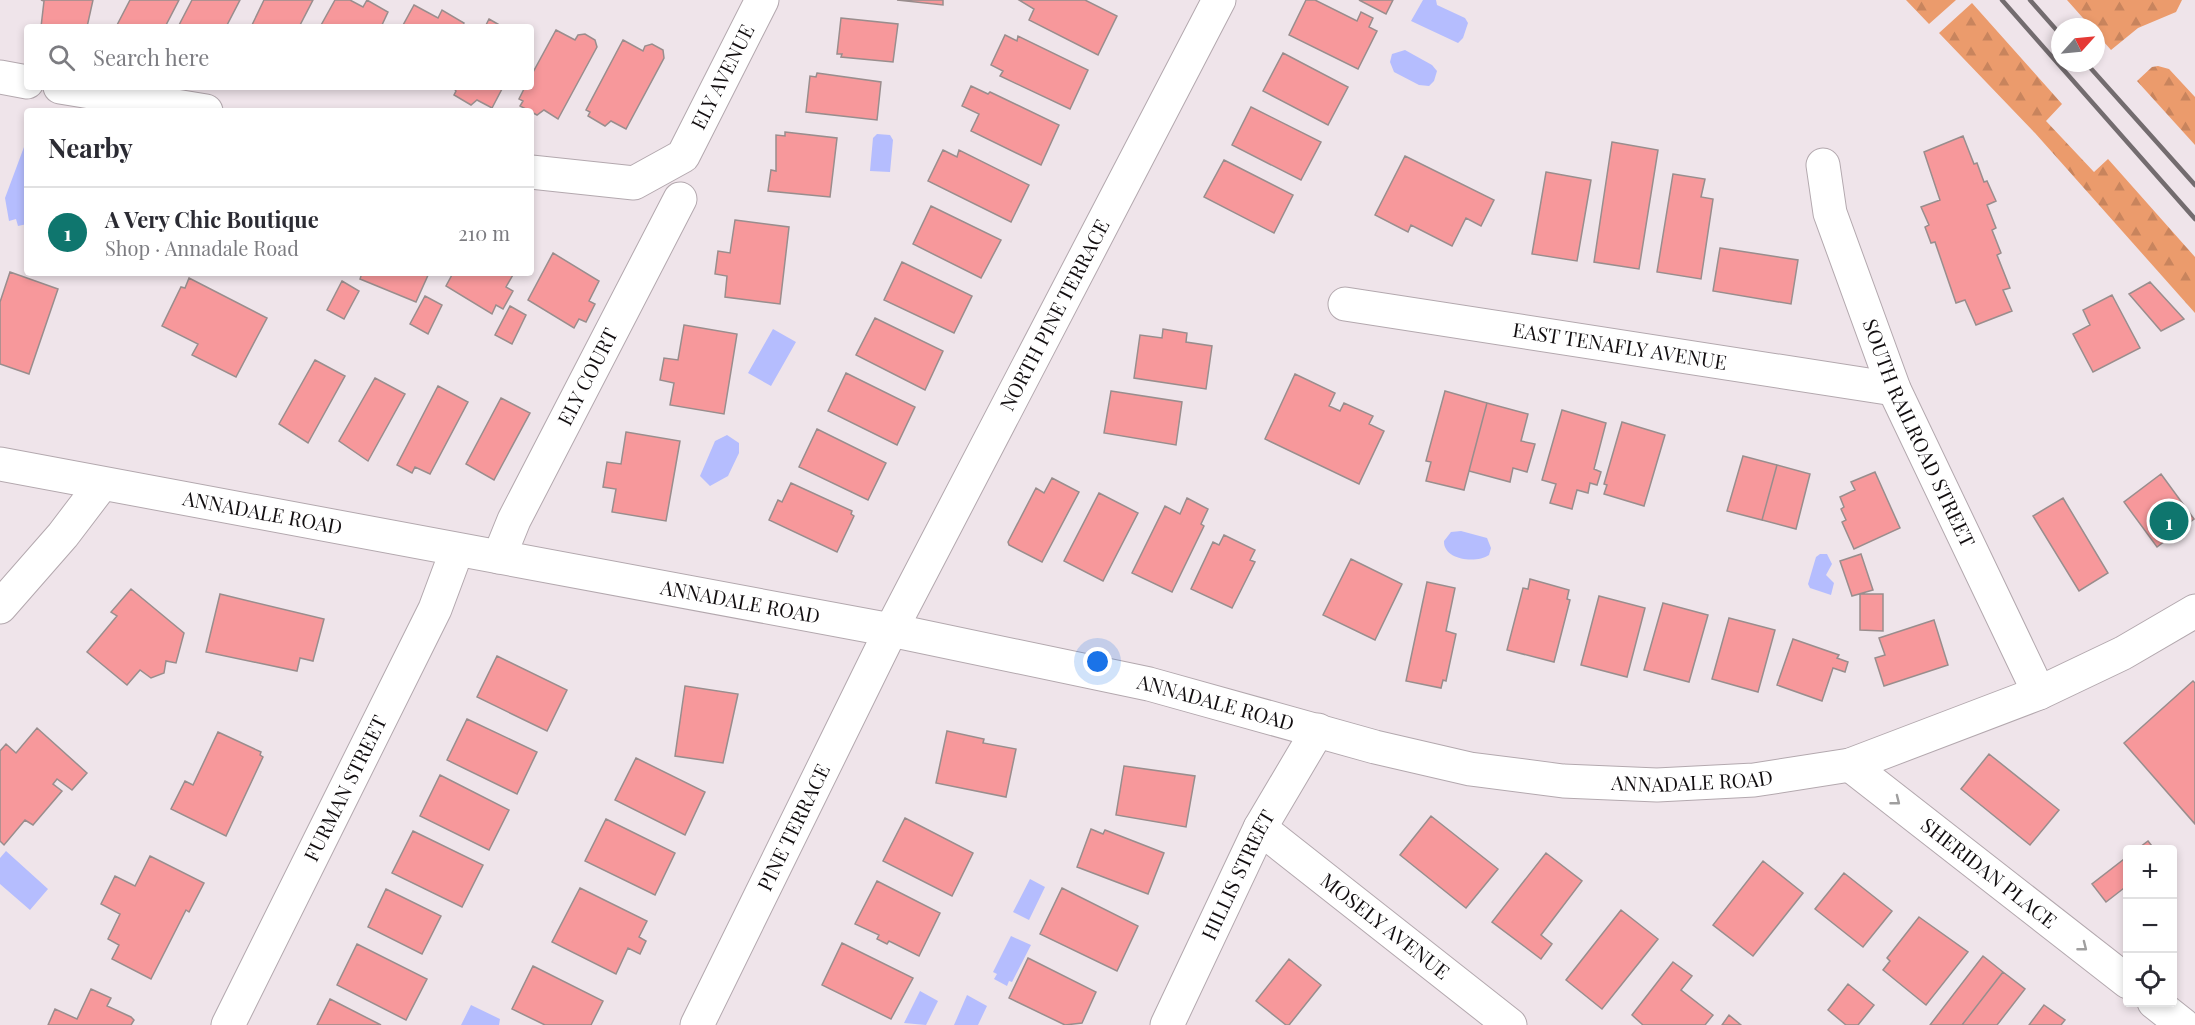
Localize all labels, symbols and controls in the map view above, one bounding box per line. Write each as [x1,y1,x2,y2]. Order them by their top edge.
north arrow [2051,18,2105,72]
street label: ELY AVENUE [684,19,760,134]
search box [24,24,534,90]
icon: search [45,41,78,74]
text: Search here [93,42,209,72]
text: Nearby [48,130,133,165]
text: A Very Chic Boutique [105,204,319,234]
street label: NORTH PINE TERRACE [993,214,1115,415]
text: 1 [64,219,71,246]
text: 210 m [458,219,510,246]
text: Shop · Annadale Road [105,234,299,261]
street label: EAST TENAFLY AVENUE [1511,315,1729,375]
street label: SOUTH RAILROAD STREET [1858,315,1982,551]
street label: ELY COURT [550,323,623,430]
street label: ANNADALE ROAD [180,483,345,540]
pin: 1 [2150,498,2188,544]
street label: ANNADALE ROAD [658,572,823,629]
your location [1083,647,1112,676]
street label: ANNADALE ROAD [1134,667,1298,736]
street label: FURMAN STREET [297,710,392,865]
street label: PINE TERRACE [750,759,835,895]
street label: ANNADALE ROAD [1610,762,1775,797]
one-way arrow [1889,794,1900,805]
street label: HILLIS STREET [1194,804,1280,944]
street label: SHERIDAN PLACE [1916,811,2063,934]
map controls [2123,845,2177,1007]
button: + [2123,845,2177,899]
street label: MOSELY AVENUE [1316,866,1456,985]
button: − [2123,899,2177,953]
one-way arrow [2076,940,2087,951]
button: locate [2123,953,2177,1007]

